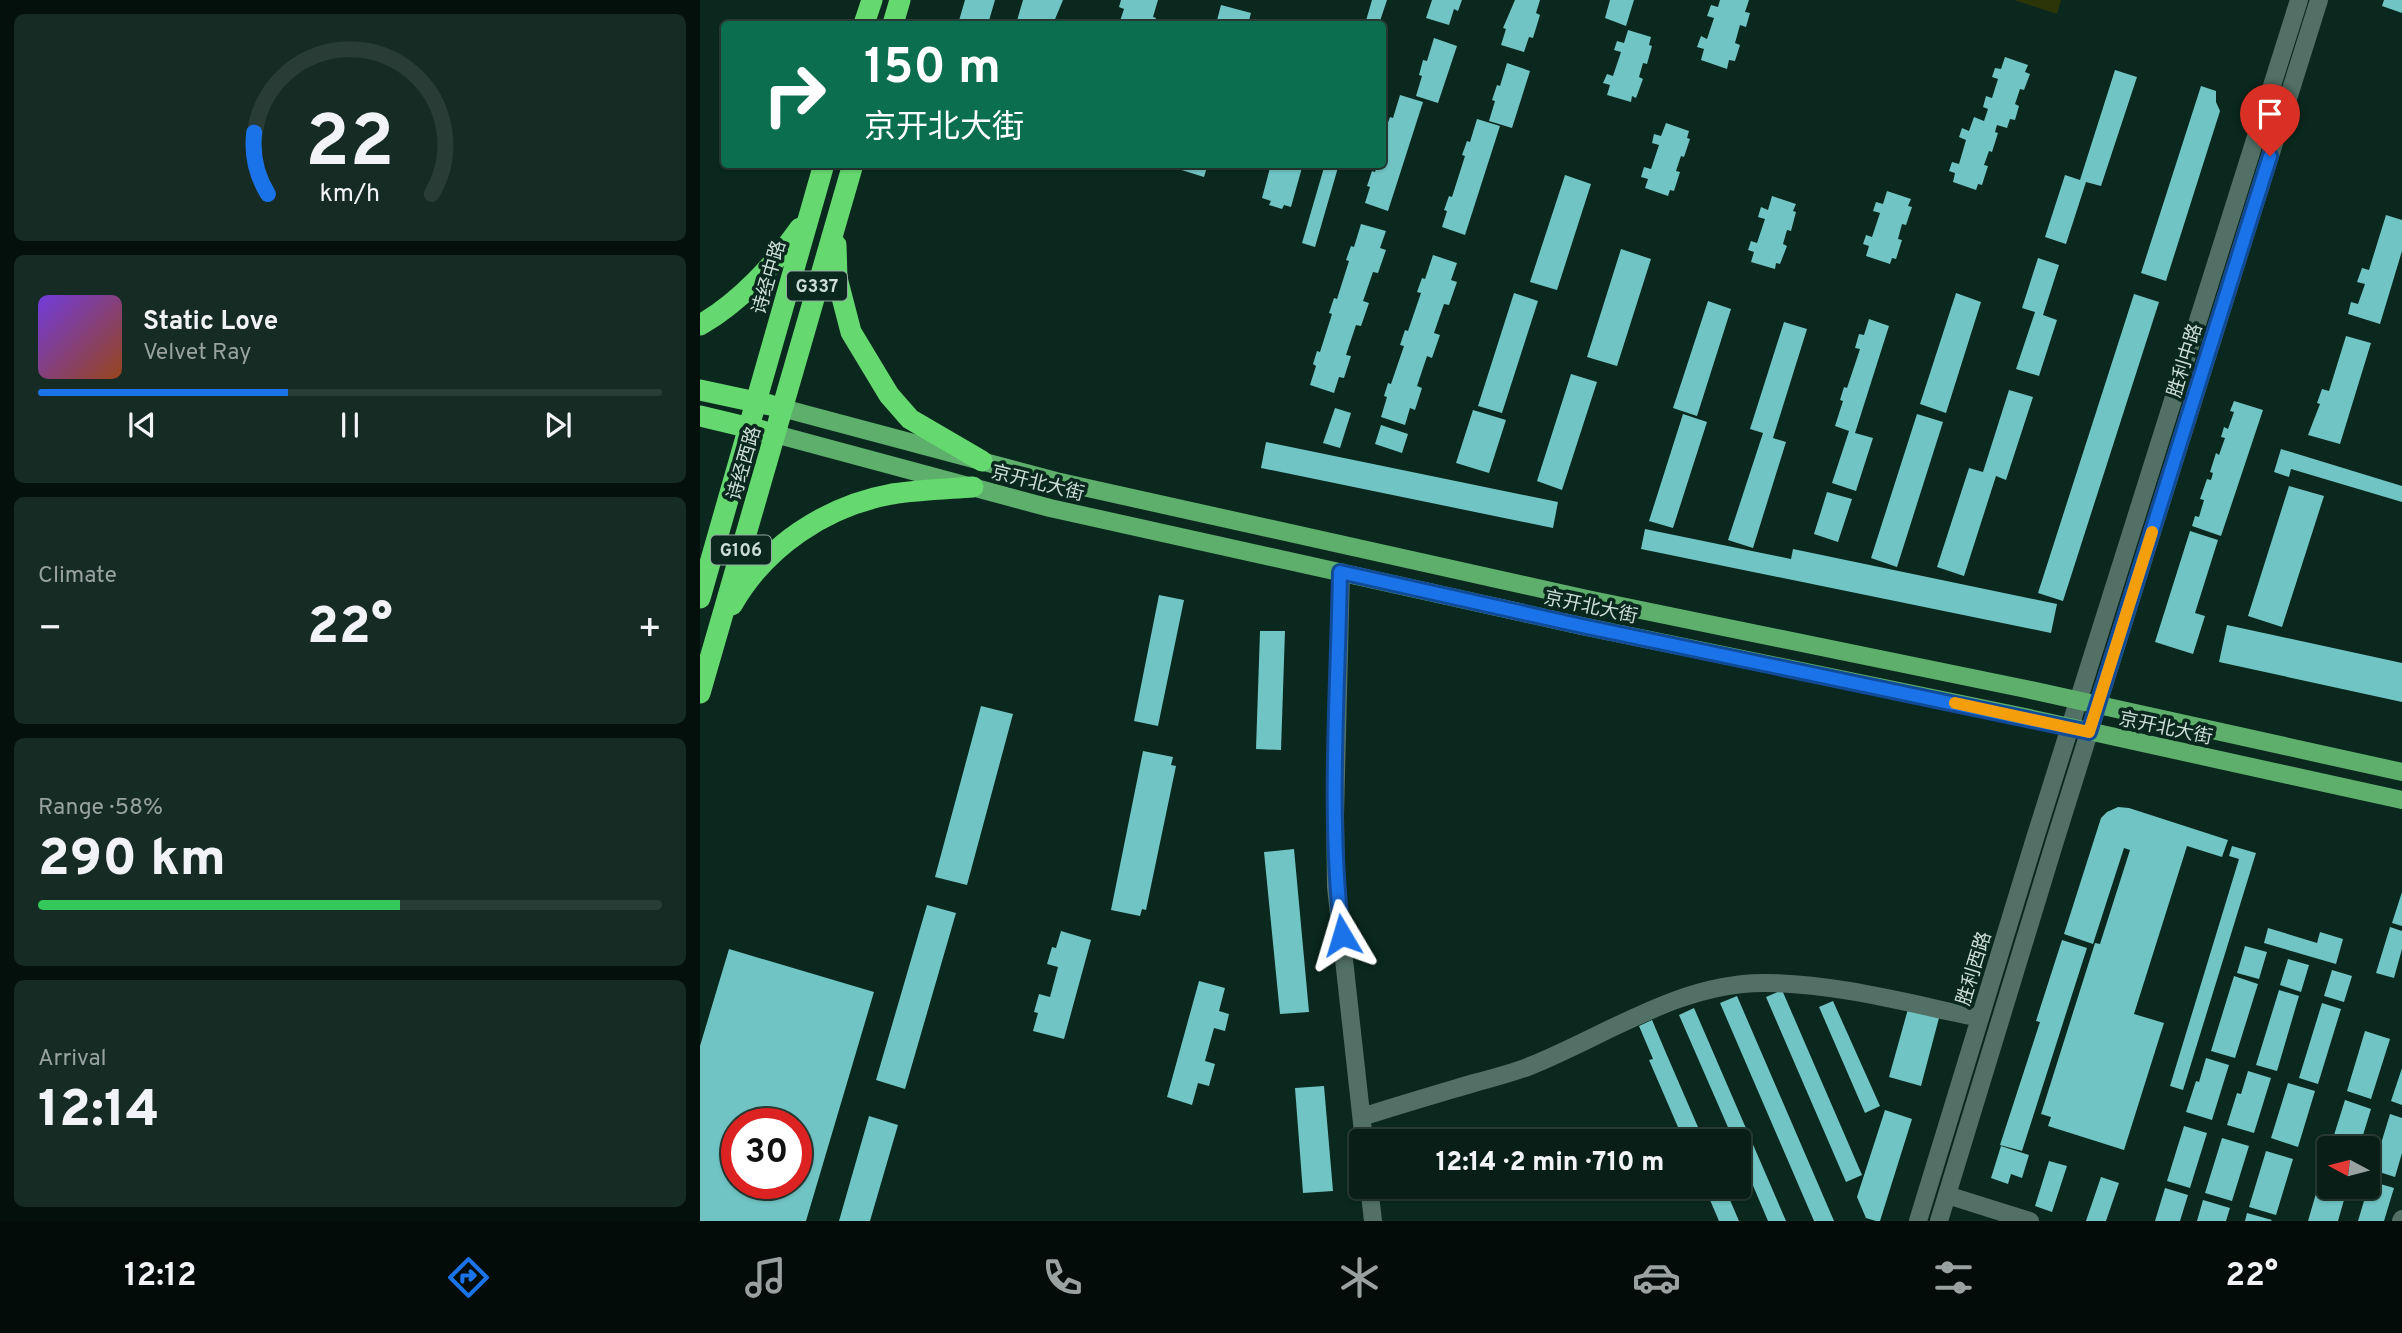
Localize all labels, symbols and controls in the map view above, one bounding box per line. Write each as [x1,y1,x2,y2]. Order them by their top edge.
text: 150 m [864,39,1001,101]
icon: right [749,49,840,140]
pin [2240,84,2300,156]
icon: arrive [2251,95,2289,133]
text: 22 [305,100,395,192]
text: 京开北大街 [864,109,1024,149]
text: km/h [320,179,380,211]
street label: 诗经中路 [748,238,792,317]
road number: G337 [787,272,847,300]
text: Static Love [143,306,278,339]
street label: 胜利中路 [2163,321,2209,400]
text: Velvet Ray [143,339,251,368]
icon: previous [123,406,161,444]
icon: pause [331,406,369,444]
icon: next [539,406,577,444]
street label: 诗经西路 [723,424,767,503]
street label: 京开北大街 [989,461,1087,507]
road number: G106 [711,536,771,564]
text: Climate [38,562,117,591]
street label: 京开北大街 [1542,586,1640,630]
text: 22° [307,596,393,662]
text: − [38,606,63,655]
text: + [637,606,662,655]
street label: 京开北大街 [2117,707,2215,751]
text: Range · 58% [38,794,163,823]
text: 290 km [38,828,226,894]
position arrow [1305,898,1379,972]
street label: 胜利西路 [1952,929,1998,1008]
text: Arrival [38,1045,107,1074]
text: 12:14 [38,1079,159,1145]
speed limit sign: 30 [721,1108,812,1199]
north arrow [2317,1136,2380,1199]
map controls [2317,1136,2380,1199]
text: 12:14 · 2 min · 710 m [1436,1147,1664,1180]
icon: directions [444,1253,493,1302]
icon: music [741,1253,790,1302]
icon: phone [1038,1253,1087,1302]
icon: climate [1335,1253,1384,1302]
icon: car [1632,1253,1681,1302]
icon: filters [1929,1253,1978,1302]
text: 12:12 [124,1257,196,1297]
text: 22° [2226,1257,2278,1297]

